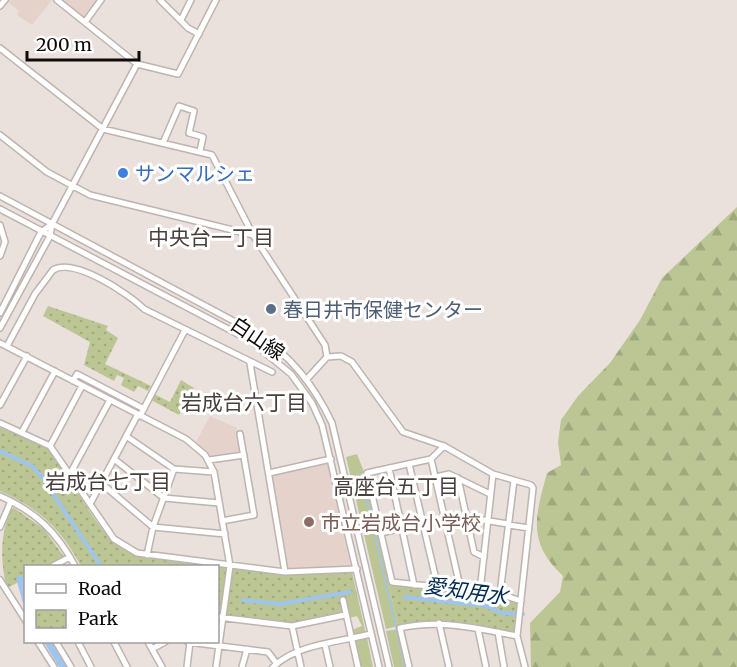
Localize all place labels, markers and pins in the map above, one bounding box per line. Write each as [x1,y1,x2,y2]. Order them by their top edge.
place label: サンマルシェ [135,161,255,186]
marker: サンマルシェ [116,166,130,180]
place label: 春日井市保健センター [283,297,483,322]
marker: 春日井市保健センター [264,302,278,316]
place label: 市立岩成台小学校 [321,510,481,535]
marker: 市立岩成台小学校 [302,515,316,529]

